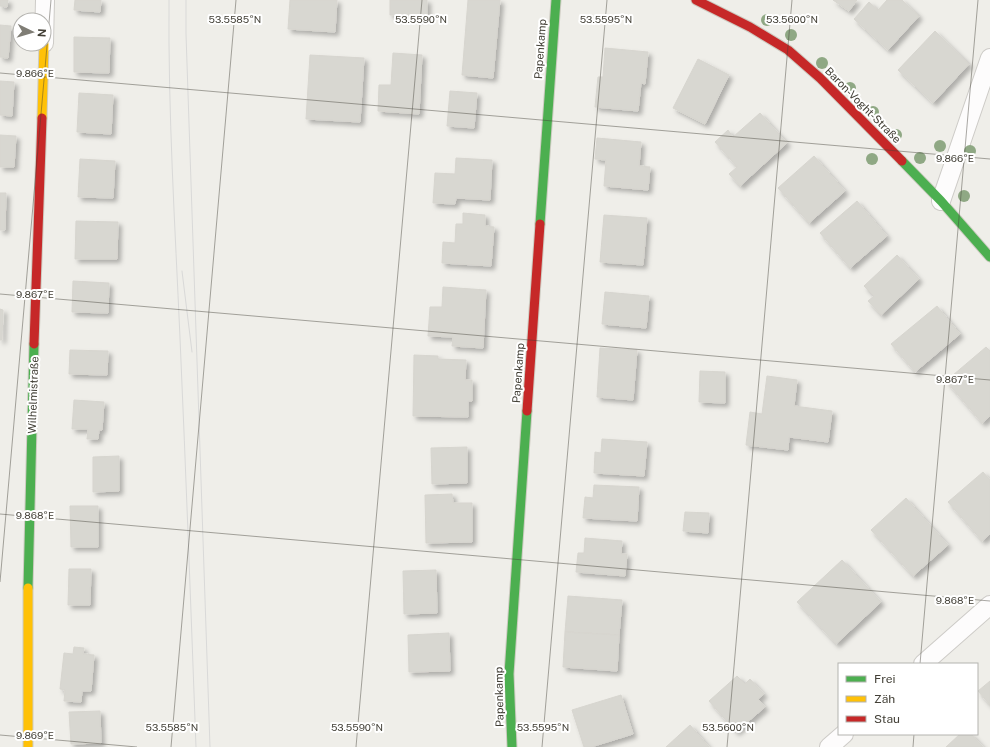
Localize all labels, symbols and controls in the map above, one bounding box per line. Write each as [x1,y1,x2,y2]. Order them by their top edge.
north arrow [12,12,52,52]
text: 53.5585°N [209,13,261,25]
text: 53.5590°N [395,13,447,25]
text: 53.5595°N [580,13,632,25]
text: 53.5600°N [766,13,818,25]
street label: Papenkamp [532,18,548,79]
text: N [36,28,48,38]
street label: Baron-Voght-Straße [823,65,903,145]
text: 9.866°E [16,67,54,79]
text: 9.866°E [936,152,974,164]
text: 9.867°E [16,288,54,300]
street label: Papenkamp [510,342,526,403]
street label: Wilhelmistraße [26,356,40,434]
text: 9.867°E [936,373,974,385]
text: 9.868°E [16,509,54,521]
text: 9.868°E [936,594,974,606]
legend [838,663,978,735]
street label: Papenkamp [492,666,506,727]
text: Frei [874,672,896,686]
text: Zäh [874,692,895,706]
text: Stau [874,712,900,726]
text: 53.5585°N [146,721,198,733]
text: 53.5590°N [331,721,383,733]
text: 53.5595°N [517,721,569,733]
text: 53.5600°N [702,721,754,733]
text: 9.869°E [16,729,54,741]

